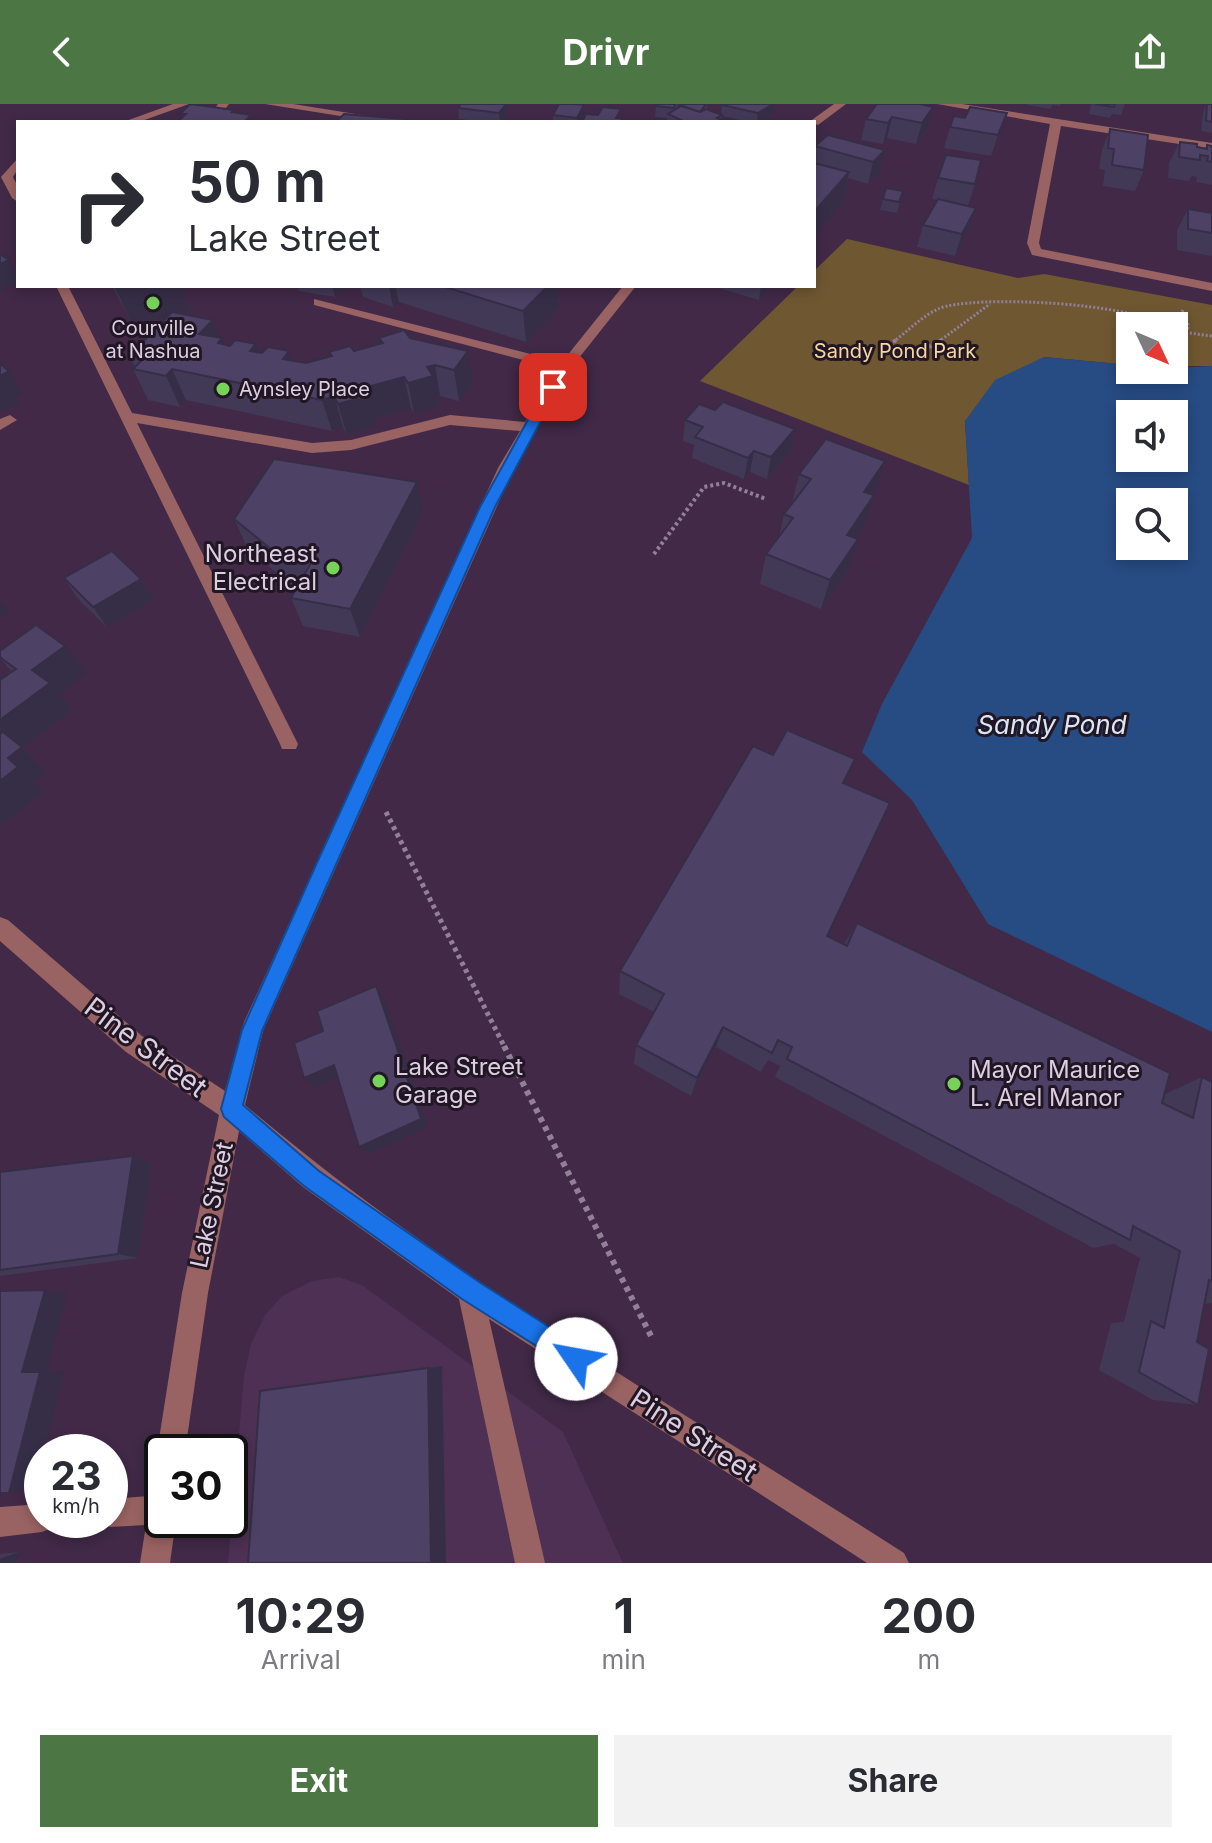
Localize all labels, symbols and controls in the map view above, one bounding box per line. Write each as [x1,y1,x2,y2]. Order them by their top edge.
icon: back [40,30,84,74]
text: Drivr [563,30,649,74]
icon: share [1128,30,1172,74]
text: 50 m [188,148,326,216]
icon: right [56,152,160,256]
text: Lake Street [188,216,380,260]
marker: Courville at Nashua [144,294,162,312]
north arrow [1116,312,1188,384]
map controls [1116,312,1188,560]
place label: Courville at Nashua [105,316,201,363]
park label: Sandy Pond Park [814,339,976,363]
pin [519,353,587,421]
icon: arrive [531,365,575,409]
place label: Aynsley Place [239,377,370,401]
marker: Aynsley Place [214,380,232,398]
button: sound [1116,400,1188,472]
button: search [1116,488,1188,560]
place label: Northeast Electrical [205,539,317,596]
marker: Northeast Electrical [324,559,342,577]
water label: Sandy Pond [977,709,1127,740]
street label: Pine Street [78,990,214,1104]
place label: Lake Street Garage [395,1052,523,1109]
place label: Mayor Maurice L. Arel Manor [970,1055,1140,1112]
marker: Lake Street Garage [370,1072,388,1090]
marker: Mayor Maurice L. Arel Manor [945,1075,963,1093]
street label: Lake Street [184,1139,239,1271]
position arrow [534,1317,618,1401]
street label: Pine Street [624,1381,764,1489]
speed limit sign: 30 [144,1434,248,1538]
text: 23 [50,1451,102,1500]
text: km/h [52,1494,100,1518]
text: 10:29 [236,1586,366,1645]
text: 1 [613,1586,634,1645]
text: 200 [881,1586,976,1645]
text: Arrival [261,1644,341,1675]
text: min [602,1644,646,1675]
text: m [918,1644,940,1675]
button: Exit [40,1735,598,1827]
button: Share [614,1735,1172,1827]

